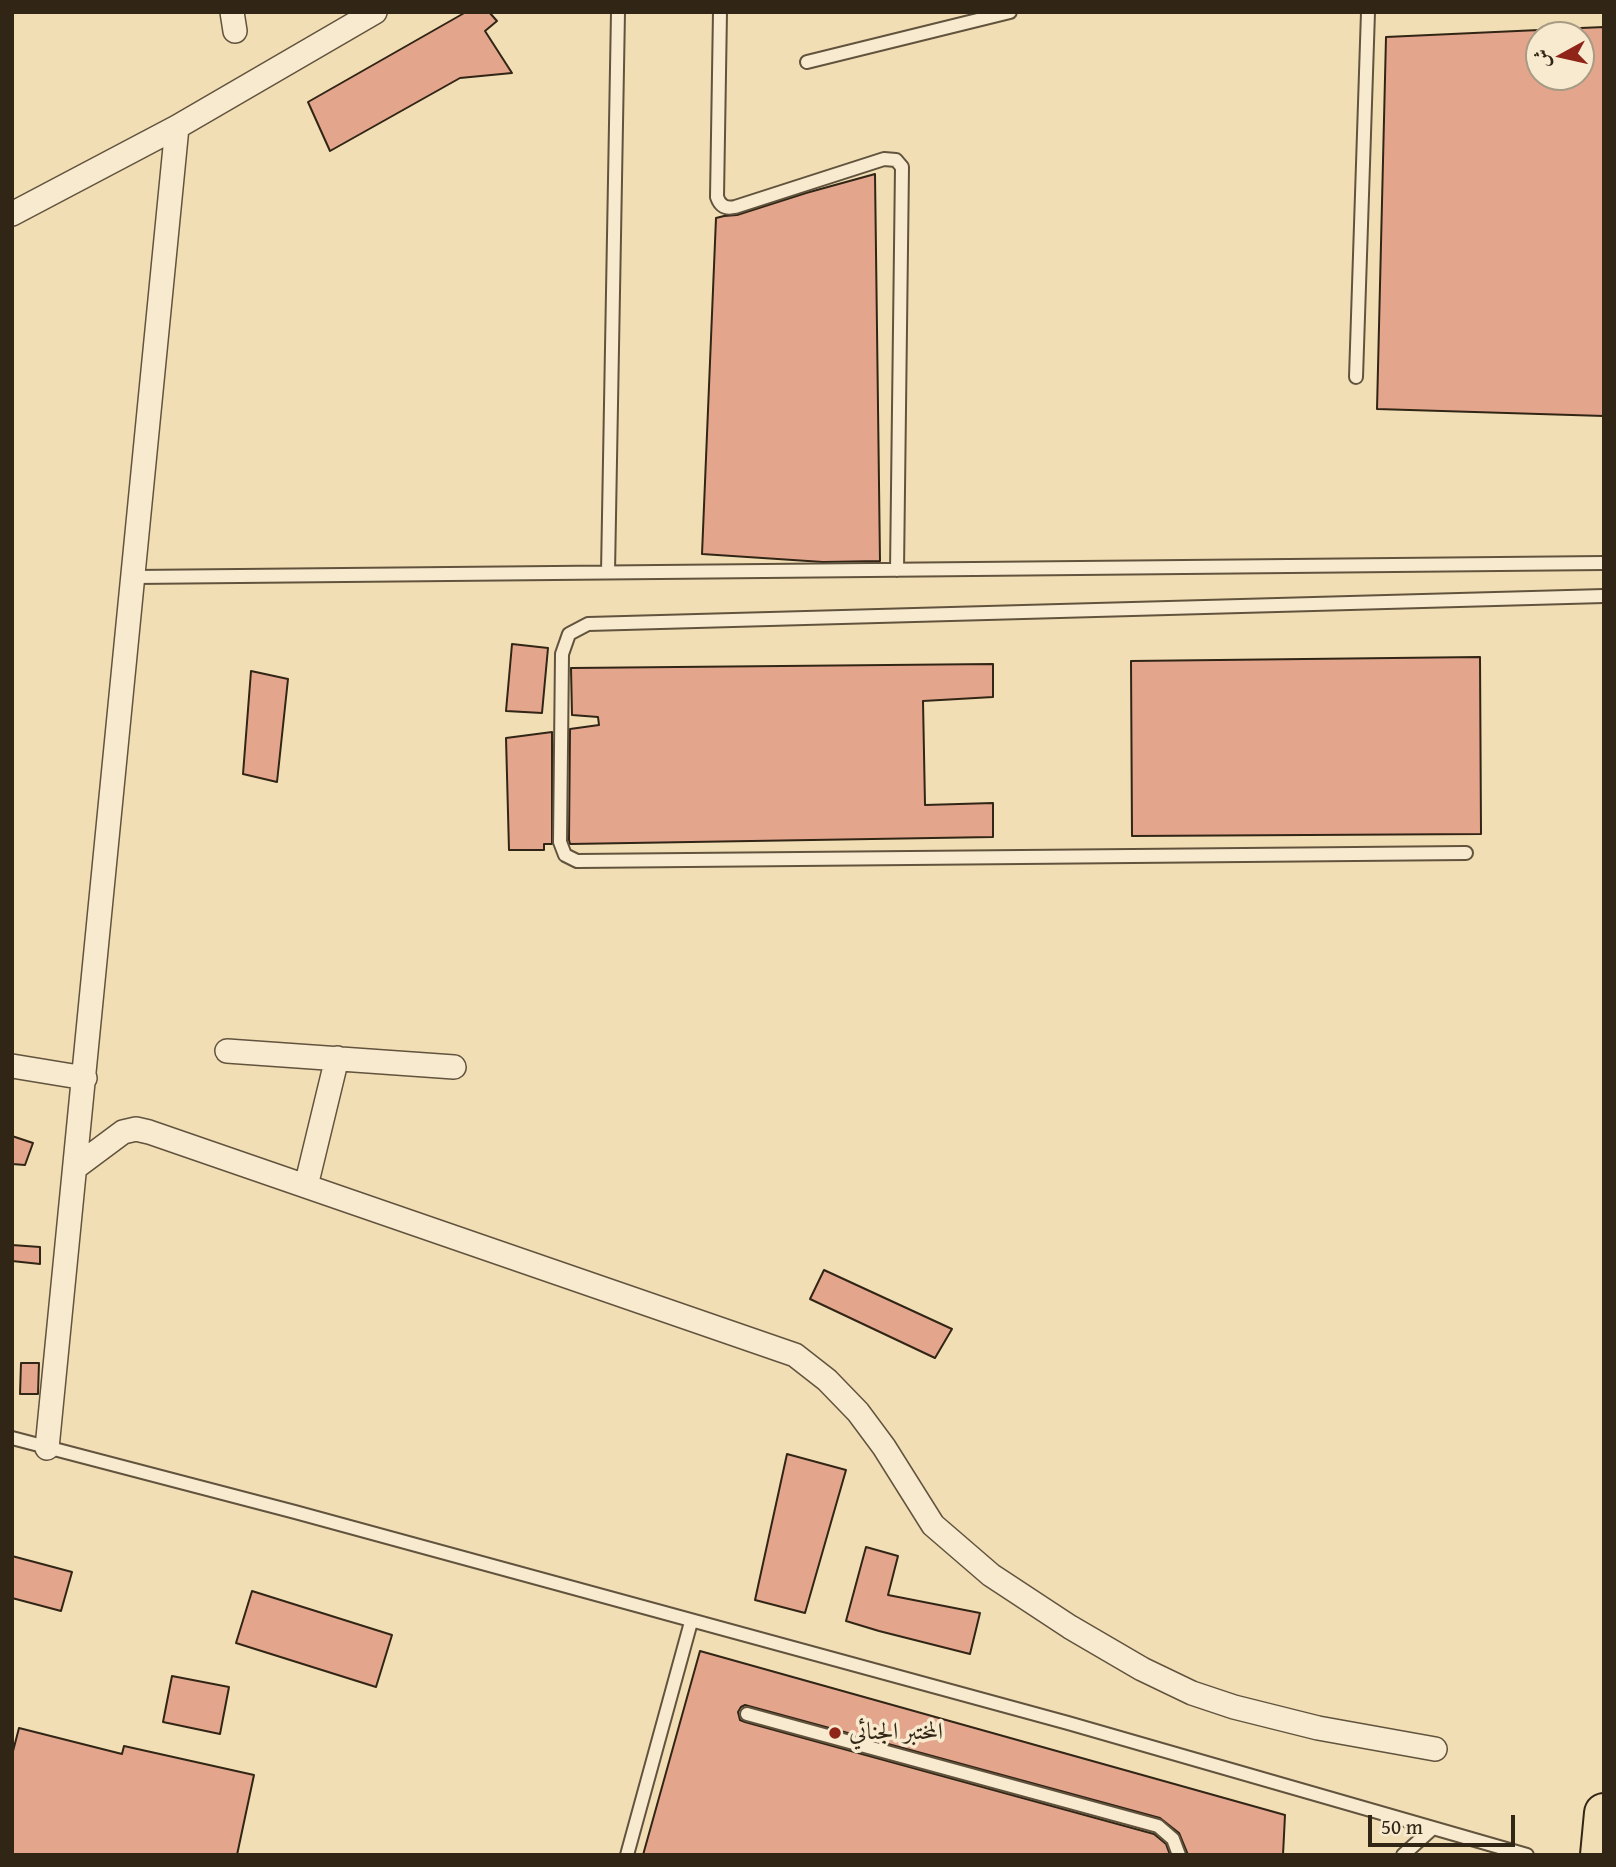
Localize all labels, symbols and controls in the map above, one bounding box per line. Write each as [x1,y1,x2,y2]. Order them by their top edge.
north arrow [1525,21,1595,91]
text: ش [1526,47,1556,70]
place label: المختبر الجنائي [849,1719,943,1747]
marker: المختبر الجنائي [827,1725,843,1741]
scale bar [1371,1800,1518,1844]
text: 50 m [1381,1811,1423,1842]

